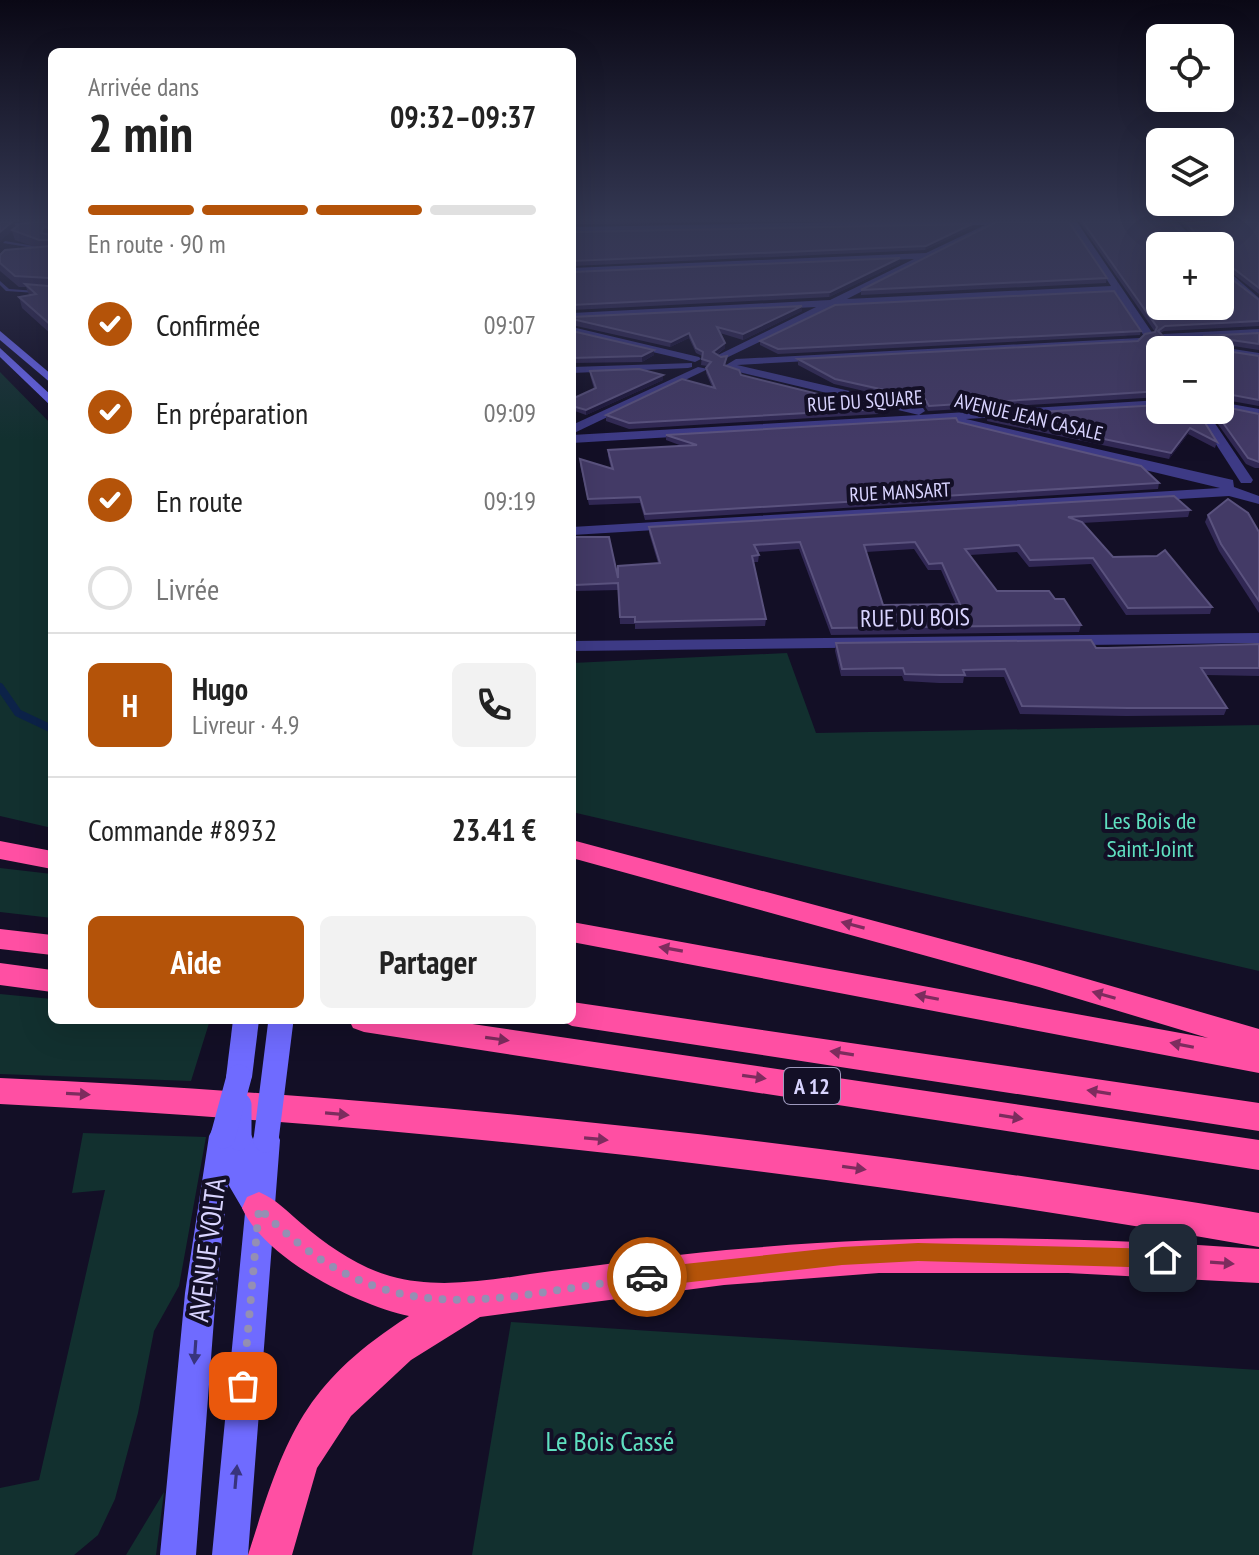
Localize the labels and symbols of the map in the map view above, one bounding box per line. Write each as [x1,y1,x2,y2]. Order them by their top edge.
street label: RUE DU SQUARE [806,384,924,418]
street label: AVENUE JEAN CASALE [952,387,1106,447]
street label: RUE MANSART [849,476,951,508]
street label: RUE DU BOIS [860,601,970,634]
park label: Les Bois de Saint-Joint [1104,805,1196,864]
one-way arrow [841,918,865,931]
one-way arrow [659,943,684,955]
one-way arrow [1091,988,1115,1001]
one-way arrow [914,990,939,1002]
one-way arrow [485,1033,510,1046]
one-way arrow [1170,1039,1195,1051]
one-way arrow [829,1046,854,1059]
road number: A 12 [784,1068,840,1104]
one-way arrow [742,1071,767,1084]
one-way arrow [1086,1085,1111,1098]
one-way arrow [66,1088,91,1101]
one-way arrow [325,1108,350,1121]
one-way arrow [999,1111,1024,1123]
one-way arrow [584,1132,609,1145]
one-way arrow [842,1162,867,1175]
street label: AVENUE VOLTA [179,1175,234,1324]
pin [1129,1224,1197,1292]
courier [607,1237,687,1317]
one-way arrow [1210,1257,1235,1270]
one-way arrow [188,1340,201,1365]
pin [209,1352,277,1420]
park label: Le Bois Cassé [546,1422,674,1459]
one-way arrow [230,1464,243,1489]

